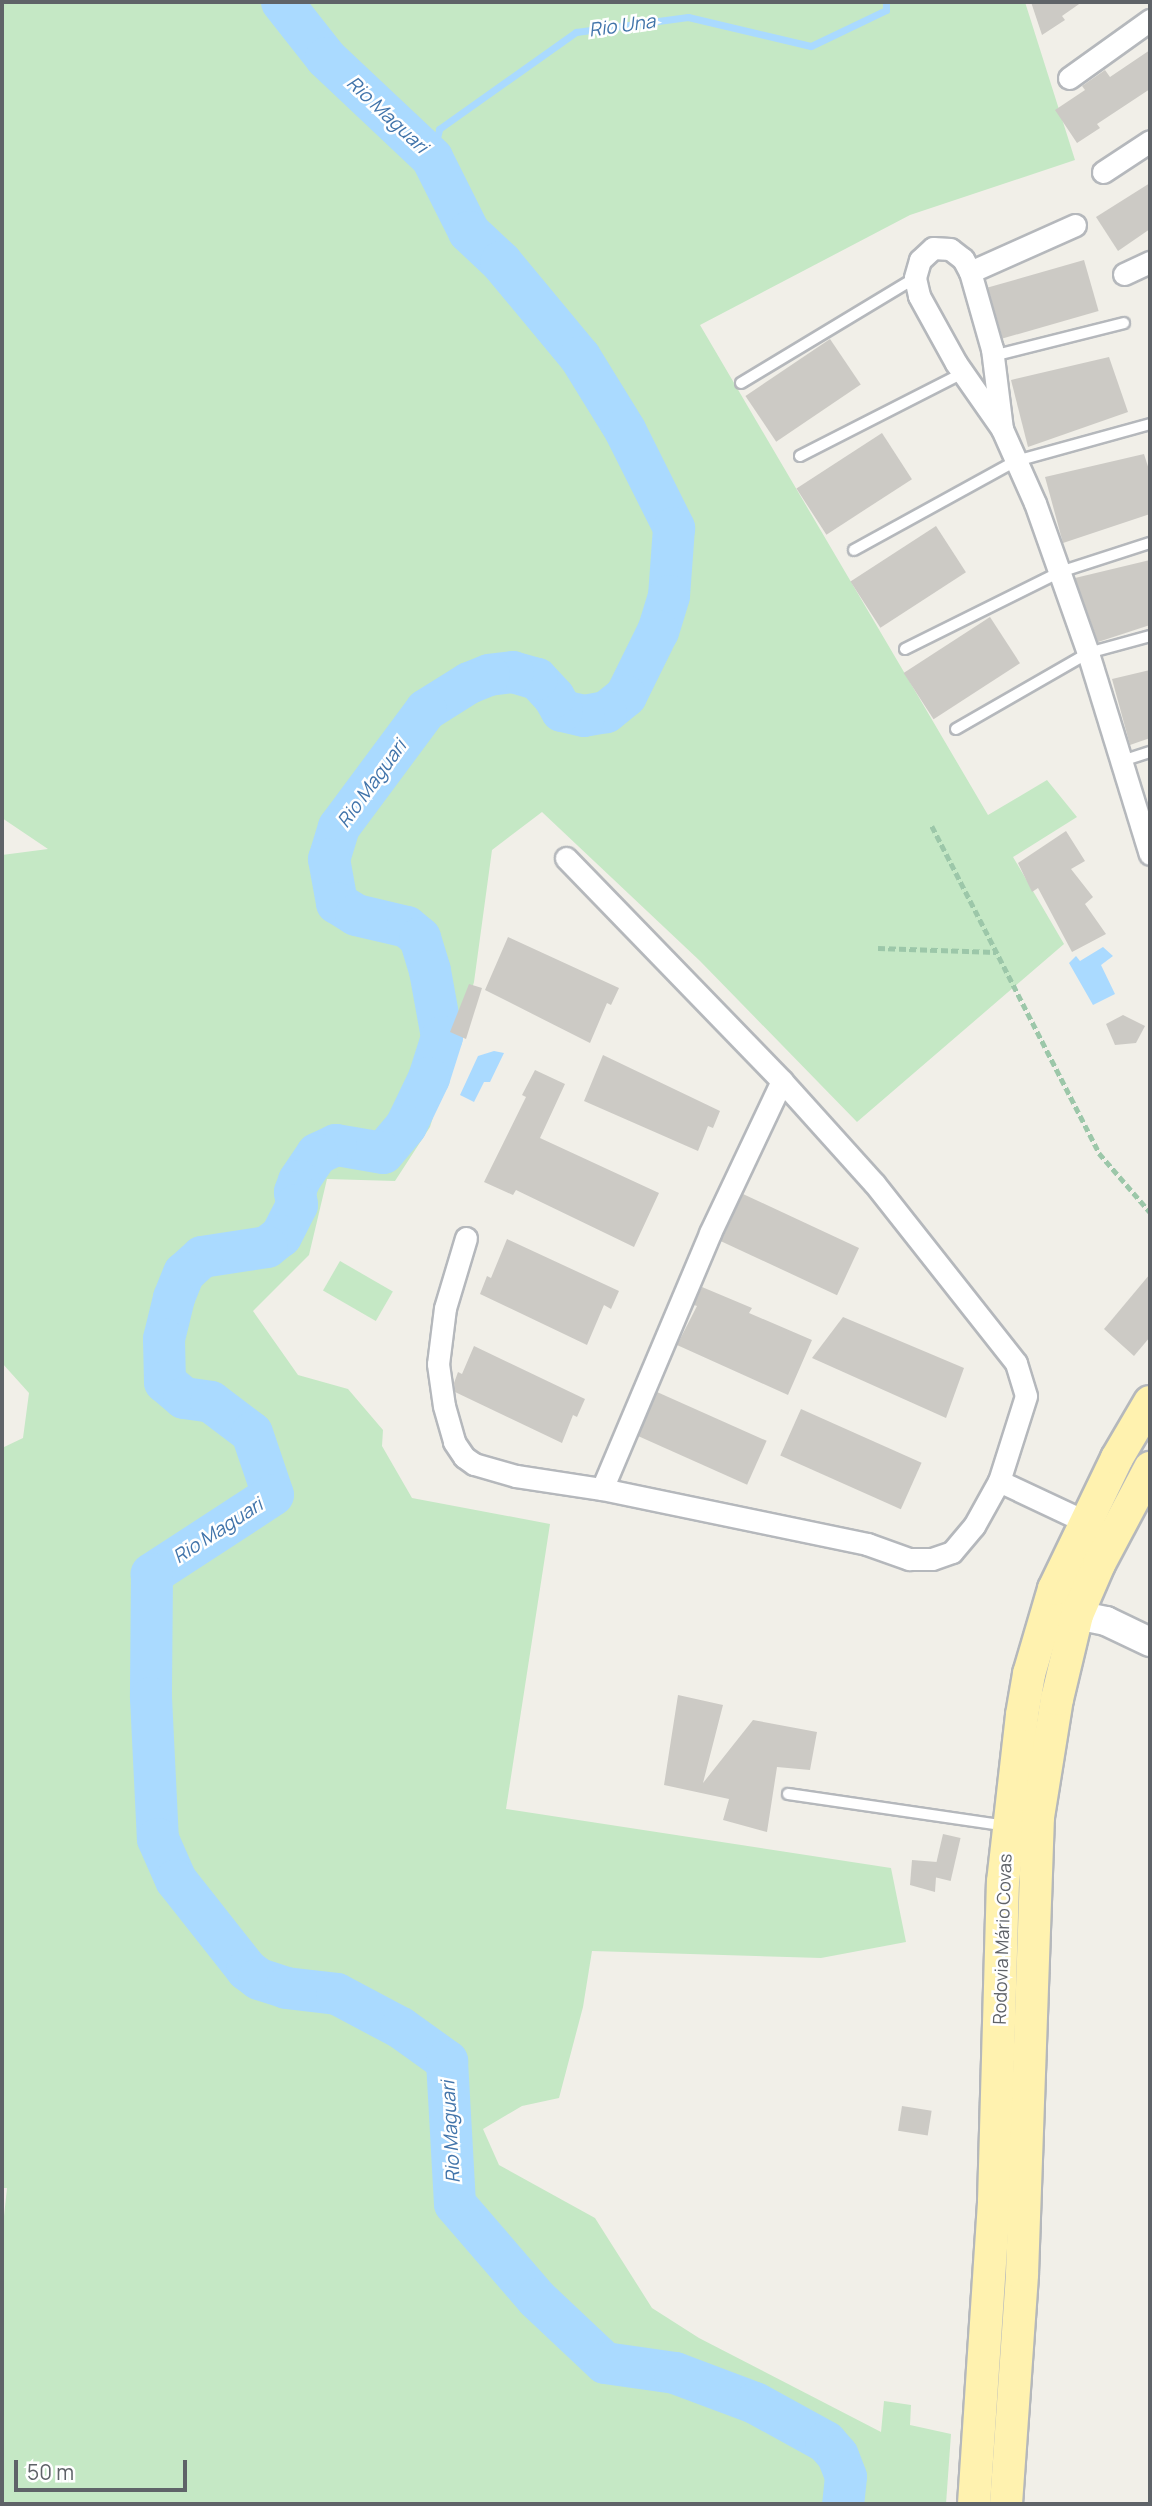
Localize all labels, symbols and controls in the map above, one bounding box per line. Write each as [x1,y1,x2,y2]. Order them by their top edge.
water label: Rio Una [587,10,657,42]
water label: Rio Maguari [342,72,432,158]
water label: Rio Maguari [333,736,411,832]
water label: Rio Maguari [169,1494,267,1568]
street label: Rodovia Mário Covas [988,1853,1016,2025]
water label: Rio Maguari [437,2080,465,2184]
scale bar [18,2446,191,2490]
text: 50 m [27,2458,74,2486]

